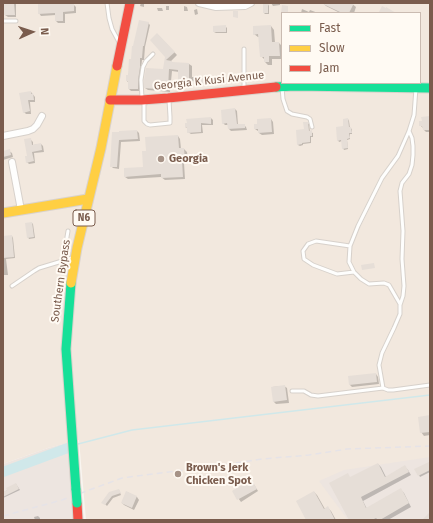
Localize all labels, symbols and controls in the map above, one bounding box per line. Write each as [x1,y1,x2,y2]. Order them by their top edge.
north arrow [12,12,52,52]
legend [281,12,421,84]
text: Fast [319,21,341,35]
text: N [38,27,51,35]
text: Slow [319,41,345,55]
text: Jam [319,61,339,75]
street label: Georgia K Kusi Avenue [153,69,265,93]
place label: Georgia [169,152,208,166]
marker: Georgia [156,154,166,164]
road number: N6 [73,210,95,226]
street label: Southern Bypass [49,239,73,323]
place label: Brown's Jerk Chicken Spot [186,461,251,487]
marker: Brown's Jerk Chicken Spot [173,469,183,479]

